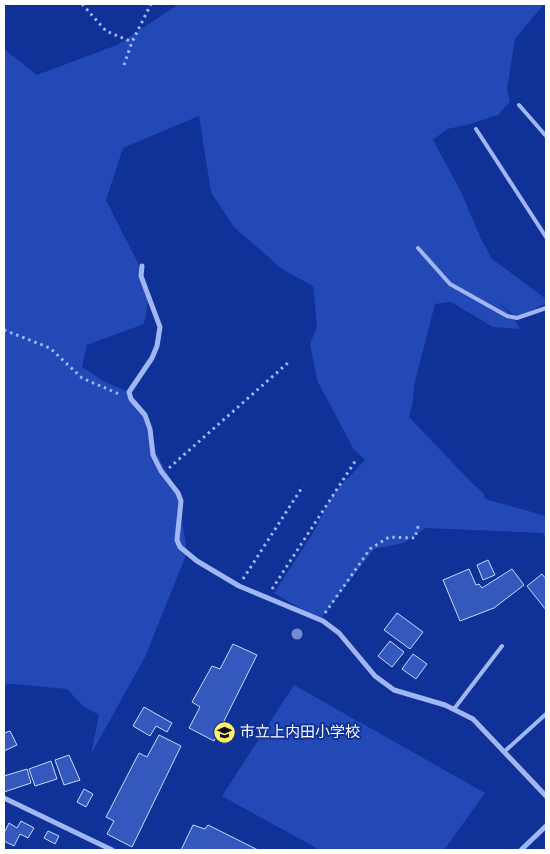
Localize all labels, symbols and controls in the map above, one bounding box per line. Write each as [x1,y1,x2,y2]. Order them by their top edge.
school or university icon: 市立上内田小学校 [212,720,236,744]
place label: 市立上内田小学校 [240,722,360,740]

